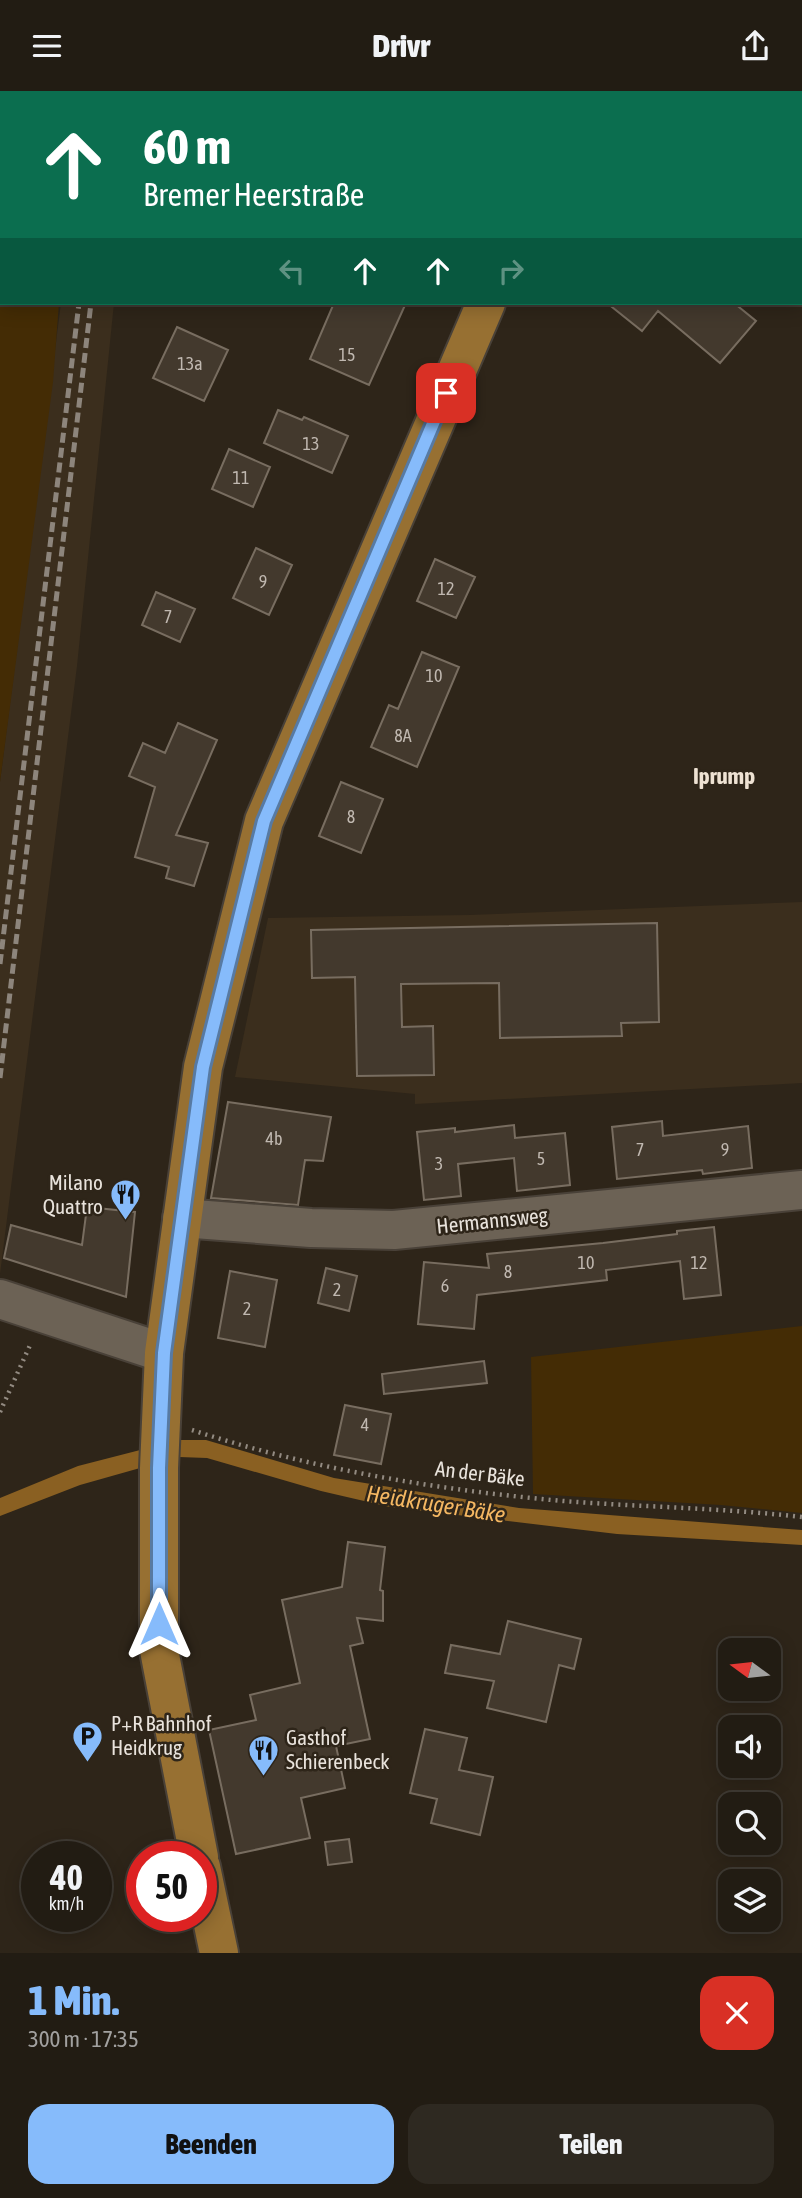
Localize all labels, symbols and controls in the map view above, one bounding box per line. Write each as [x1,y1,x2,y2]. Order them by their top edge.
icon: menu [28,27,66,65]
text: Drivr [372,27,430,64]
icon: share [736,27,774,65]
text: 60 m [143,118,231,174]
icon: ahead [28,119,119,210]
text: Bremer Heerstraße [143,176,364,213]
icon: left [273,252,311,290]
icon: ahead [346,252,384,290]
icon: ahead [419,252,457,290]
icon: right [492,252,530,290]
house number: 15 [339,344,355,365]
house number: 13a [177,353,203,374]
pin [416,363,476,423]
icon: arrive [427,374,465,412]
house number: 13 [303,433,319,454]
house number: 11 [233,467,249,488]
house number: 9 [259,571,267,592]
house number: 12 [438,578,454,599]
house number: 7 [164,606,172,627]
house number: 10 [426,665,442,686]
house number: 8A [394,725,412,746]
district label: Iprump [693,763,755,789]
house number: 8 [347,806,355,827]
house number: 4b [266,1128,283,1149]
house number: 7 [636,1139,644,1160]
house number: 9 [721,1139,729,1160]
house number: 5 [537,1148,545,1169]
house number: 3 [435,1153,443,1174]
place label: Milano Quattro [43,1170,103,1218]
restaurant icon: Milano Quattro [109,1178,143,1222]
street label: Hermannsweg [435,1202,549,1238]
house number: 10 [578,1252,594,1273]
house number: 12 [691,1252,707,1273]
house number: 8 [504,1261,512,1282]
house number: 6 [441,1275,449,1296]
house number: 2 [333,1279,341,1300]
house number: 2 [243,1298,251,1319]
house number: 4 [361,1414,369,1435]
street label: An der Bäke [434,1456,526,1490]
water label: Heidkruger Bäke [365,1480,507,1528]
position arrow [122,1587,196,1661]
north arrow [718,1638,780,1701]
map controls [718,1638,781,1932]
place label: P+R Bahnhof Heidkrug [111,1711,212,1759]
button: sound [718,1715,781,1778]
parking icon: P+R Bahnhof Heidkrug [71,1719,105,1763]
place label: Gasthof Schierenbeck [286,1725,389,1773]
restaurant icon: Gasthof Schierenbeck [246,1733,280,1777]
button: search [718,1792,781,1855]
speed limit sign: 50 [126,1841,217,1932]
text: 40 [50,1857,83,1897]
button: layers [718,1869,781,1932]
text: km/h [49,1893,84,1914]
text: 1 Min. [28,1976,119,2024]
button: close [700,1976,774,2050]
text: 300 m · 17:35 [28,2026,139,2052]
button: Beenden [28,2104,394,2184]
button: Teilen [408,2104,774,2184]

